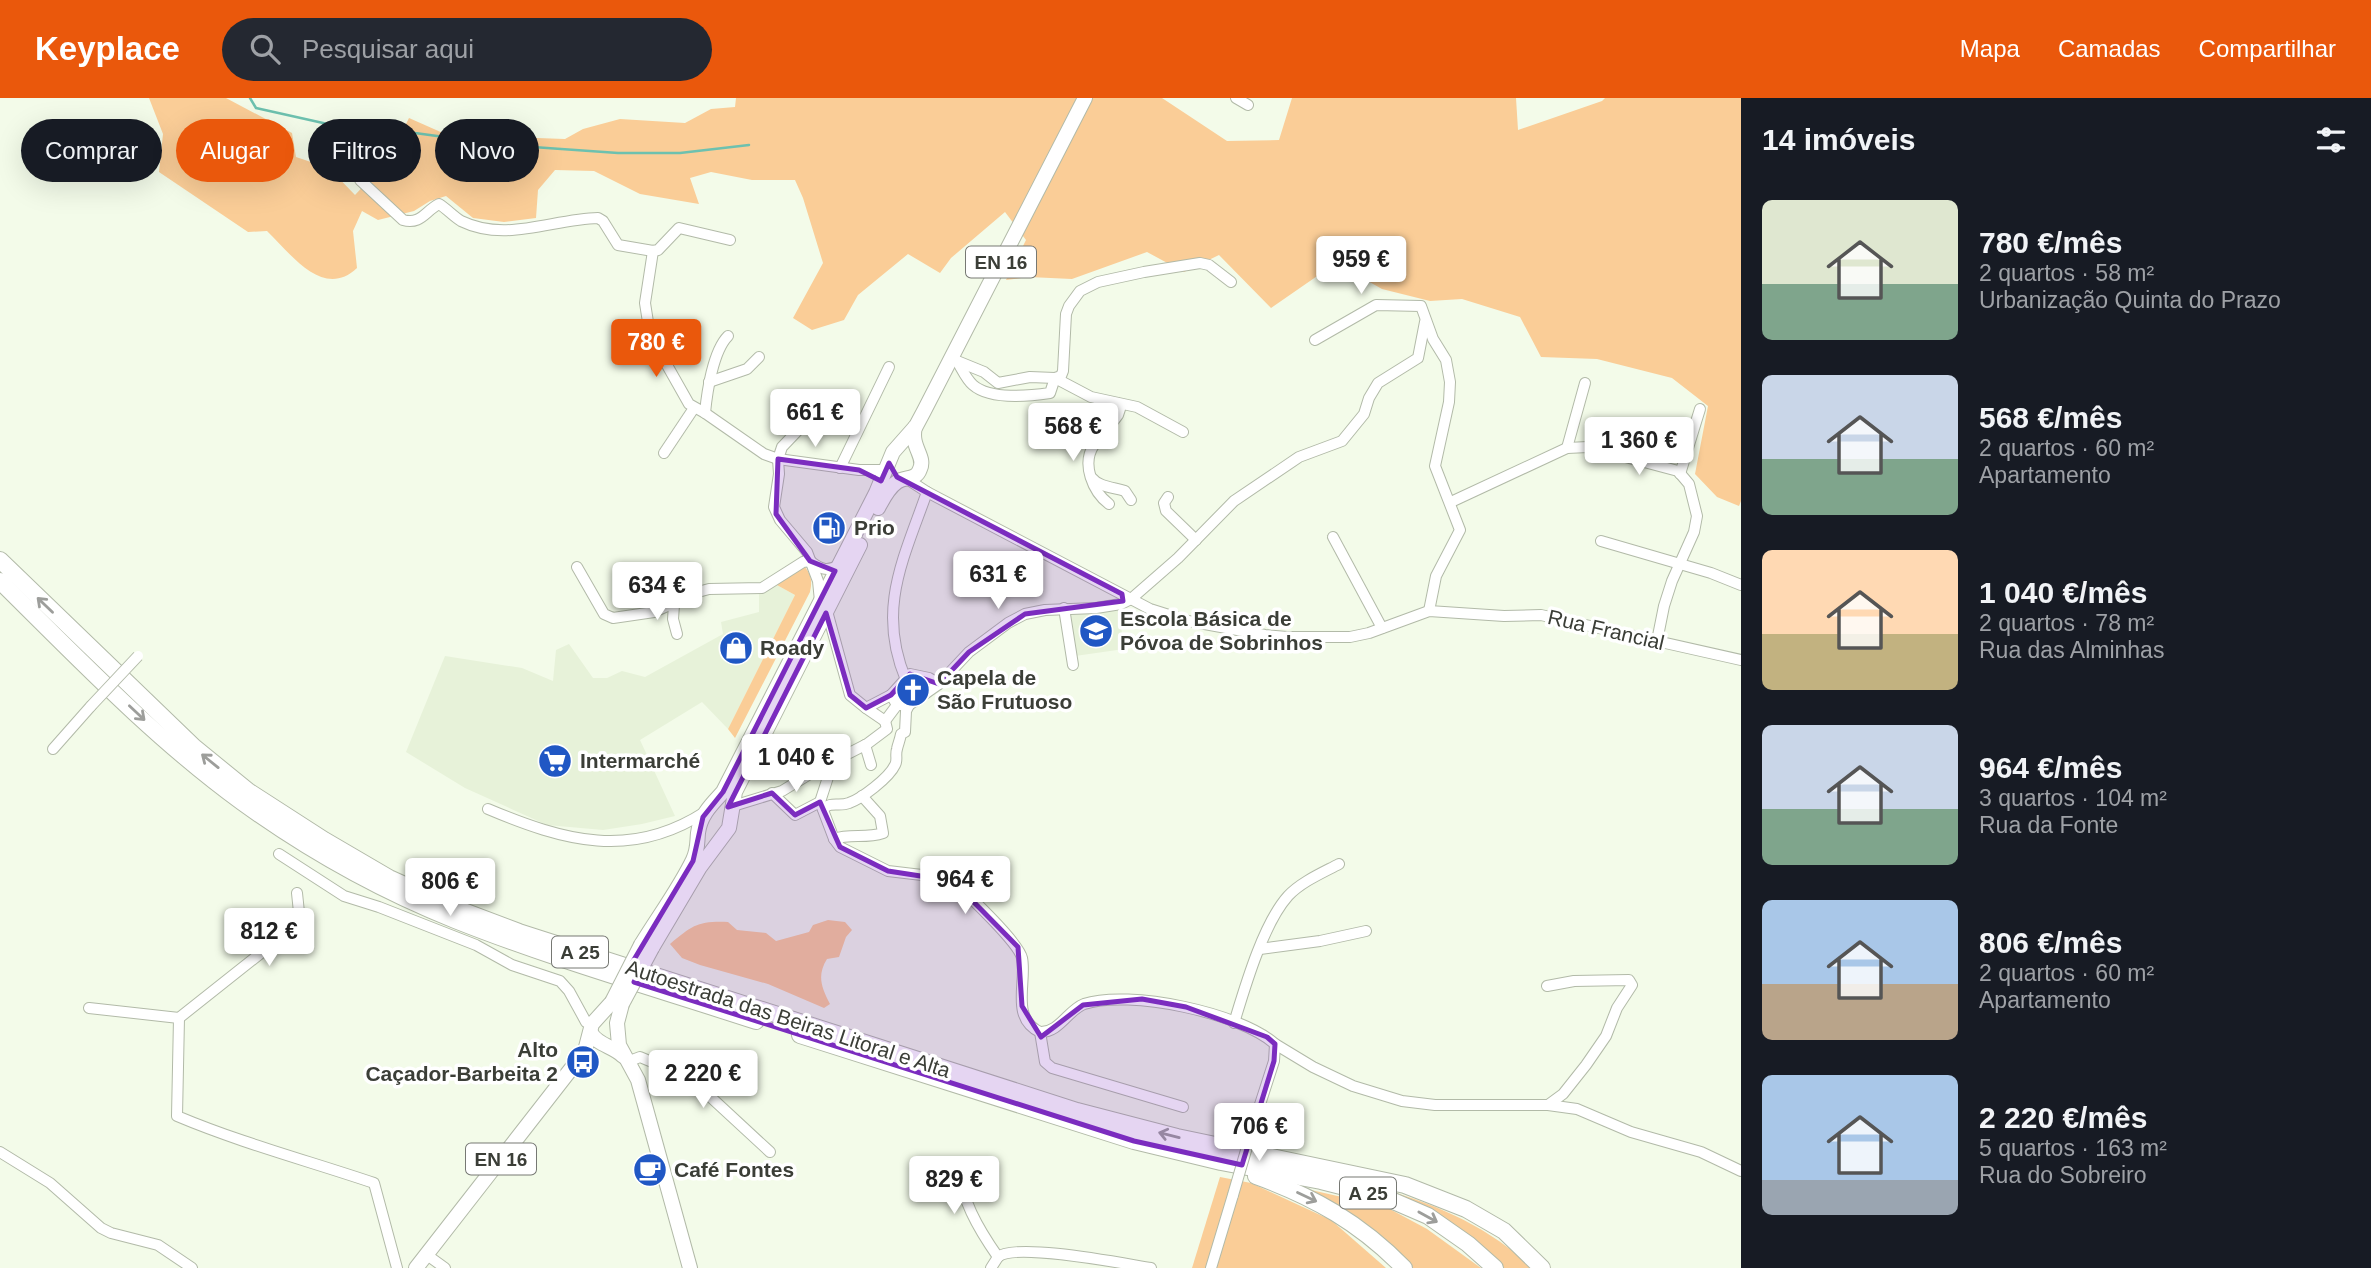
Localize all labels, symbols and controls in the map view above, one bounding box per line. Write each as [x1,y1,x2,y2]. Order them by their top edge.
search box [222,18,712,81]
text: Keyplace [35,30,180,67]
icon: search [246,30,284,68]
text: Pesquisar aqui [302,34,474,64]
text: Mapa [1960,35,2020,62]
text: Camadas [2058,35,2161,62]
text: Compartilhar [2199,35,2336,62]
chip: Comprar [21,119,162,182]
chip: Alugar [176,119,294,182]
chip: Filtros [308,119,421,182]
chip: Novo [435,119,539,182]
icon: filters [2312,121,2350,159]
text: 14 imóveis [1762,123,1915,156]
text: 780 €/mês [1979,226,2122,259]
icon: home [1818,228,1902,312]
pin: 959 € [1312,236,1410,296]
road number: EN 16 [966,246,1036,278]
text: 959 € [1332,246,1390,272]
text: 2 quartos · 58 m² [1979,260,2154,286]
text: Urbanização Quinta do Prazo [1979,287,2281,313]
pin: 780 € [607,320,705,379]
text: 780 € [627,329,685,355]
pin: 661 € [766,390,864,449]
text: 661 € [786,399,844,425]
text: 568 €/mês [1979,401,2122,434]
icon: home [1818,403,1902,487]
pin: 568 € [1024,404,1122,463]
text: 568 € [1044,413,1102,439]
pin: 1 360 € [1574,418,1704,477]
text: 1 360 € [1601,427,1677,453]
text: 2 quartos · 60 m² [1979,435,2154,461]
text: Apartamento [1979,462,2111,488]
fuel station icon: Prio [810,509,848,547]
place label: Prio [854,516,895,539]
pin: 631 € [949,552,1047,611]
text: 631 € [969,561,1027,587]
pin: 634 € [608,562,706,622]
text: 634 € [628,572,686,598]
text: 1 040 €/mês [1979,576,2147,609]
icon: home [1818,578,1902,662]
one-way arrow [37,596,54,613]
street label: Rua Francial [1546,605,1667,654]
place label: Escola Básica de Póvoa de Sobrinhos [1120,607,1323,654]
text: 2 quartos · 78 m² [1979,610,2154,636]
school or university icon: Escola Básica de Póvoa de Sobrinhos [1077,612,1115,650]
shop icon: Roady [717,629,755,667]
place label: Roady [760,636,825,659]
text: Rua das Alminhas [1979,637,2164,663]
place label: Capela de São Frutuoso [937,666,1072,713]
church icon: Capela de São Frutuoso [894,671,932,709]
one-way arrow [128,705,145,722]
pin: 1 040 € [731,734,861,794]
supermarket icon: Intermarché [536,742,574,780]
text: 1 040 € [758,744,834,770]
place label: Intermarché [580,749,700,772]
text: 964 €/mês [1979,751,2122,784]
one-way arrow [202,753,220,768]
icon: home [1818,753,1902,837]
text: 3 quartos · 104 m² [1979,785,2167,811]
text: Rua da Fonte [1979,812,2118,838]
pin: 964 € [916,856,1014,916]
pin: 806 € [401,858,499,918]
text: 964 € [936,866,994,892]
text: 806 € [421,868,479,894]
pin: 812 € [220,908,318,968]
text: 812 € [240,918,298,944]
text: 806 €/mês [1979,926,2122,959]
icon: home [1818,928,1902,1012]
road number: A 25 [552,936,608,968]
street label: Autoestrada das Beiras Litoral e Alta [623,955,954,1082]
text: 2 quartos · 60 m² [1979,960,2154,986]
text: Apartamento [1979,987,2111,1013]
place label: Alto Caçador-Barbeita 2 [365,1038,558,1085]
bus stop icon: Alto Caçador-Barbeita 2 [564,1043,602,1081]
pin: 2 220 € [638,1051,768,1110]
text: 2 220 € [665,1060,741,1086]
text: 2 220 €/mês [1979,1101,2147,1134]
icon: home [1818,1103,1902,1187]
pin: 706 € [1210,1104,1308,1163]
text: 706 € [1230,1113,1288,1139]
one-way arrow [1158,1128,1181,1141]
text: 5 quartos · 163 m² [1979,1135,2167,1161]
road number: EN 16 [466,1144,536,1175]
cafe icon: Café Fontes [631,1151,669,1189]
pin: 829 € [905,1156,1003,1216]
place label: Café Fontes [674,1158,794,1181]
text: Rua do Sobreiro [1979,1162,2147,1188]
text: 829 € [925,1166,983,1192]
road number: A 25 [1340,1177,1396,1208]
one-way arrow [1296,1191,1317,1205]
one-way arrow [1417,1211,1438,1224]

